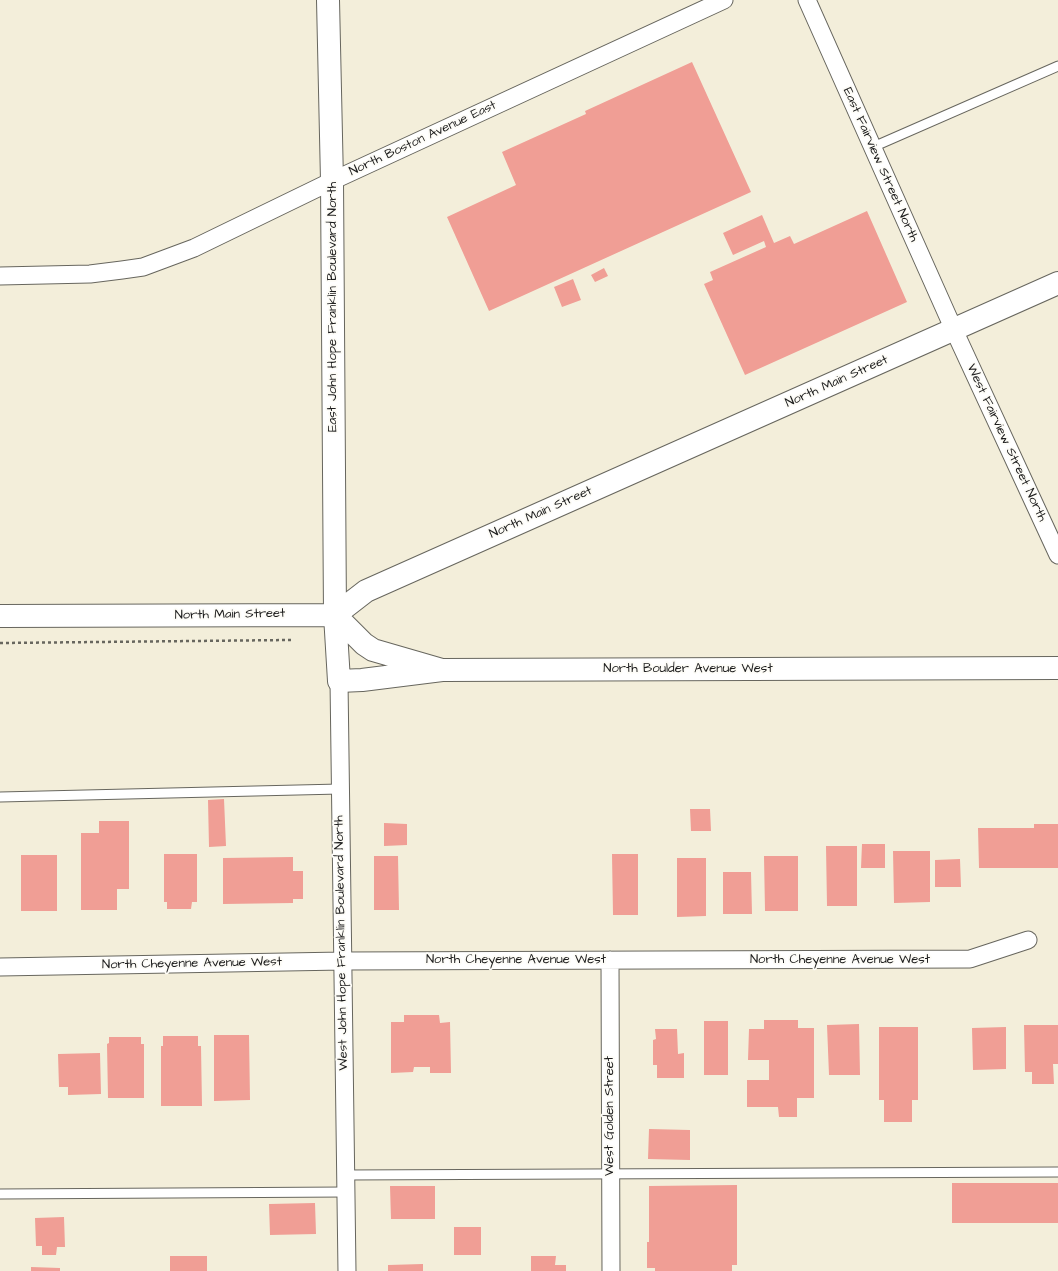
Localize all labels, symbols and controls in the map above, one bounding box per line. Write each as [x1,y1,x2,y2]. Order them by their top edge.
street label: East Fairview Street North [839,85,921,245]
street label: North Boston Avenue East [347,98,499,180]
street label: East John Hope Franklin Boulevard North [325,182,341,432]
street label: North Main Street [783,352,891,412]
street label: West Fairview Street North [963,362,1049,524]
street label: North Main Street [487,483,595,543]
street label: North Main Street [175,606,285,624]
street label: North Boulder Avenue West [603,661,773,677]
street label: West John Hope Franklin Boulevard North [332,815,352,1071]
street label: North Cheyenne Avenue West [426,952,606,968]
street label: North Cheyenne Avenue West [750,952,930,968]
street label: North Cheyenne Avenue West [102,955,282,973]
street label: West Golden Street [602,1056,618,1176]

